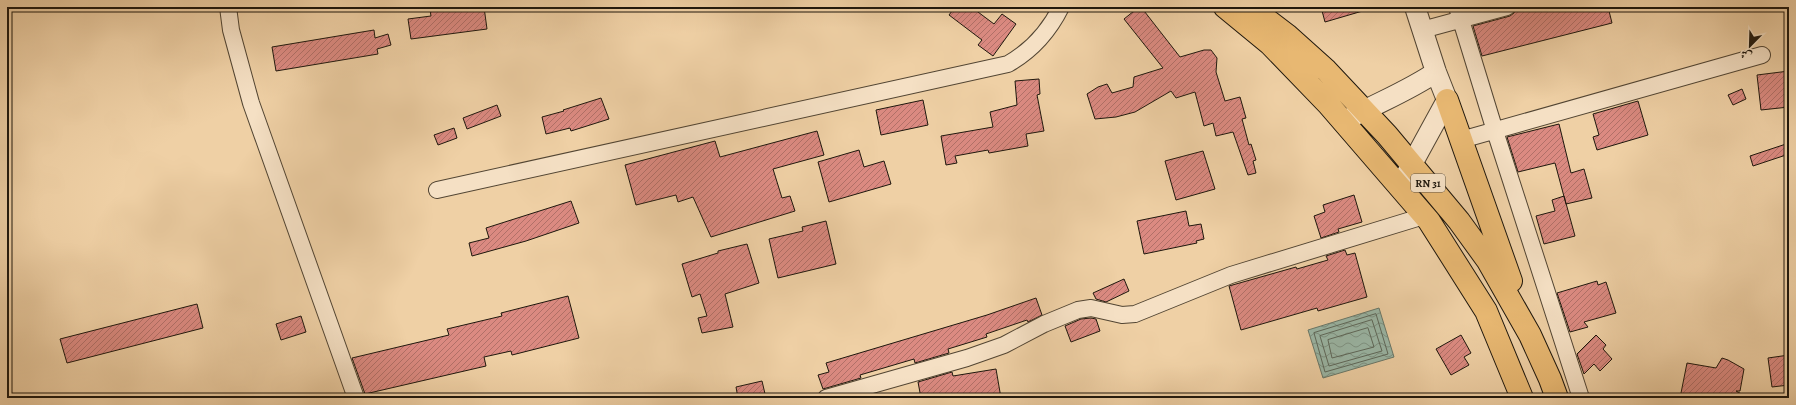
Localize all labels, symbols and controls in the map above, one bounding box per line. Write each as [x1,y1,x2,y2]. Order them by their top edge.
north arrow [1730,26,1770,66]
text: ش [1738,46,1754,64]
road number: RN 31 [1411,174,1445,192]

